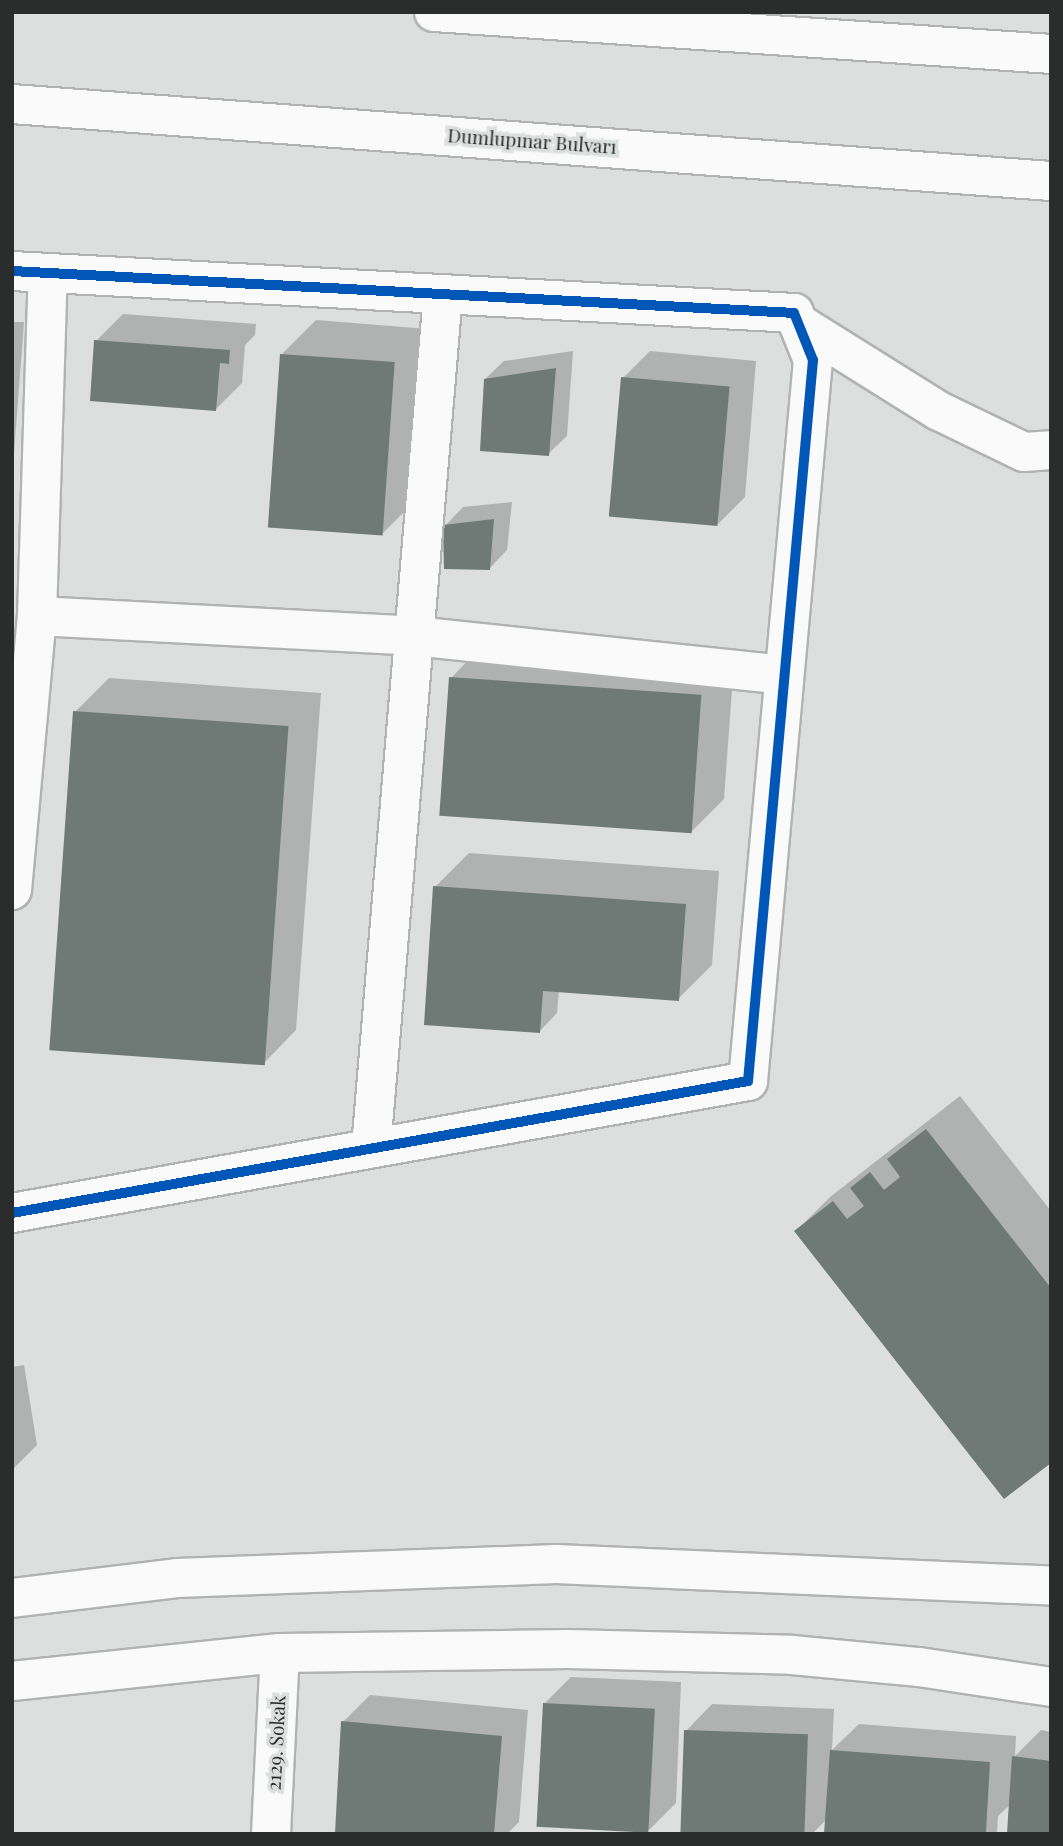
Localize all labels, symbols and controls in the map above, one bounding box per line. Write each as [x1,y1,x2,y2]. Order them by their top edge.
street label: Dumlupınar Bulvarı [447,124,617,158]
street label: 2129. Sokak [262,1695,290,1791]

